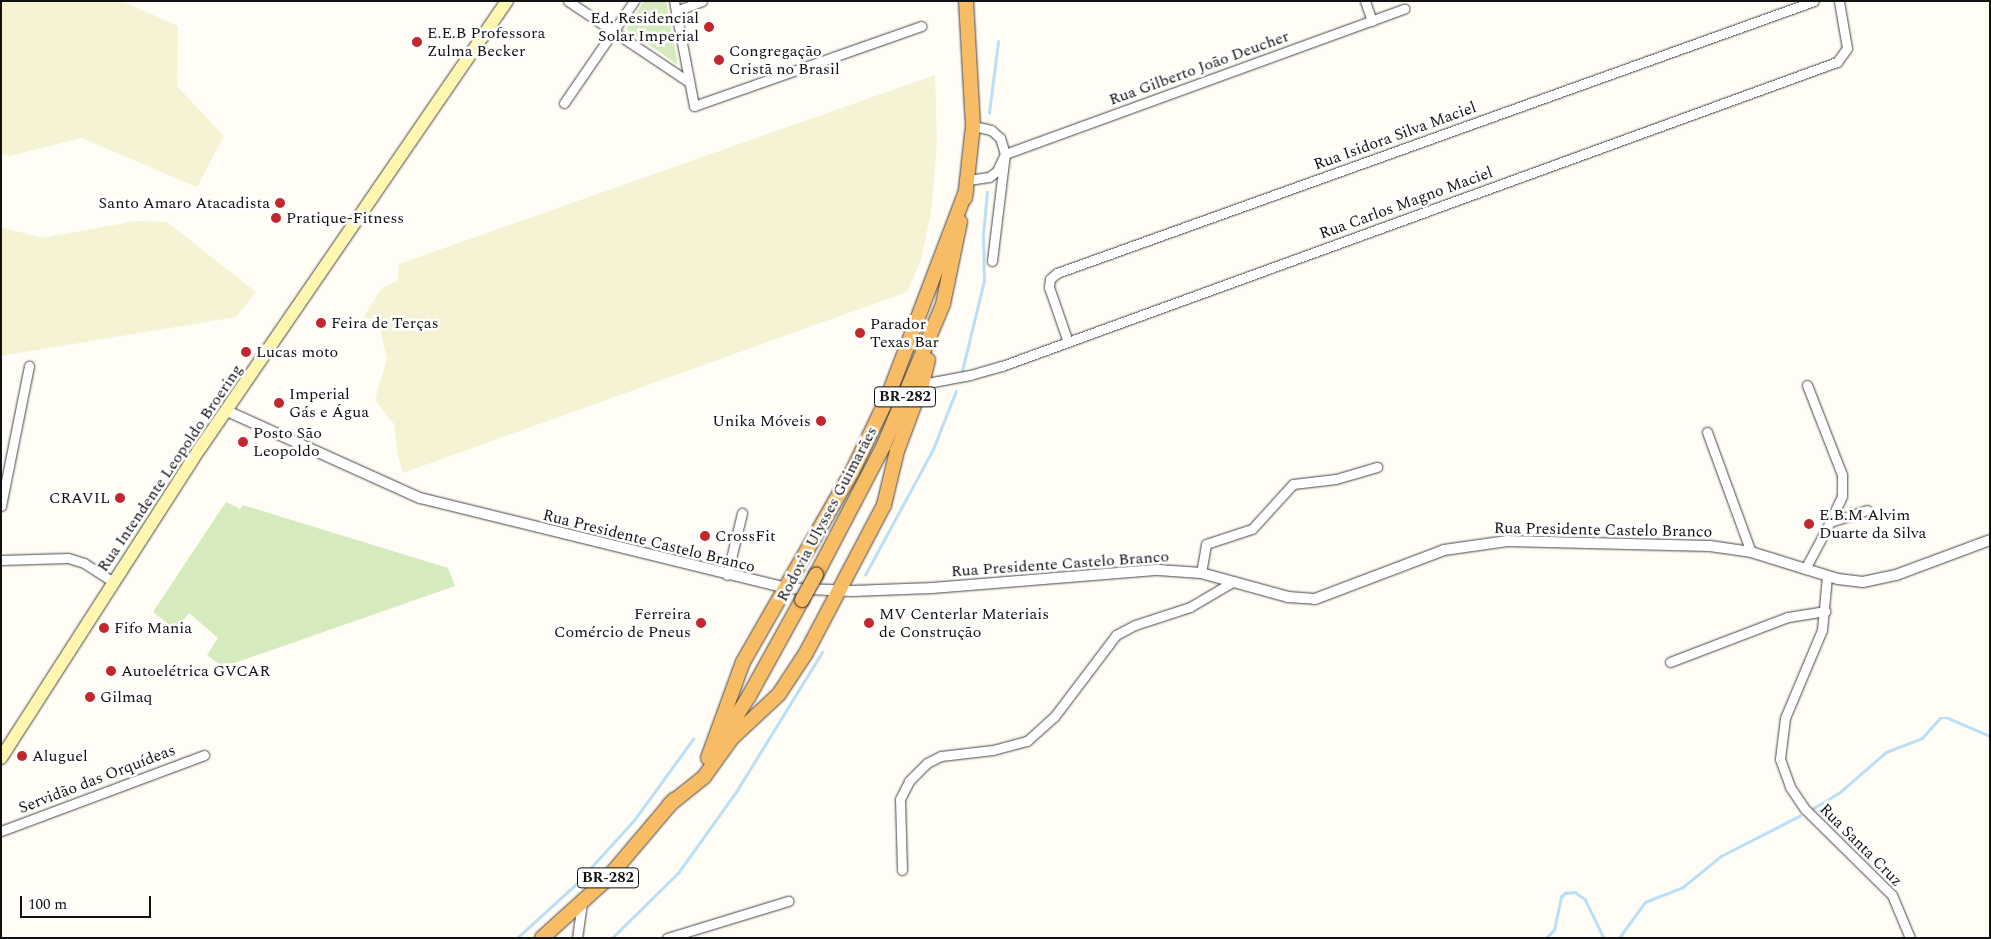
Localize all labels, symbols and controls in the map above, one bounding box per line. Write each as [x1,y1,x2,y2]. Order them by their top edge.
place label: Ed. Residencial Solar Imperial [590,8,699,46]
marker: Ed. Residencial Solar Imperial [703,21,715,33]
place label: E.E.B Professora Zulma Becker [427,23,545,61]
street label: Rua Gilberto João Deucher [1106,26,1292,110]
marker: E.E.B Professora Zulma Becker [411,36,423,48]
place label: Congregação Cristã no Brasil [729,41,840,79]
marker: Congregação Cristã no Brasil [713,54,725,66]
street label: Rua Isidora Silva Maciel [1311,98,1479,174]
street label: Rua Carlos Magno Maciel [1317,163,1495,243]
place label: Santo Amaro Atacadista [99,193,270,213]
marker: Santo Amaro Atacadista [274,197,286,209]
place label: Pratique-Fitness [286,208,404,228]
marker: Pratique-Fitness [270,212,282,224]
place label: Feira de Terças [331,313,439,333]
place label: Parador Texas Bar [870,314,939,352]
marker: Feira de Terças [315,317,327,329]
marker: Parador Texas Bar [854,327,866,339]
place label: Lucas moto [256,342,338,362]
marker: Lucas moto [240,346,252,358]
street label: Rua Intendente Leopoldo Broering [93,361,247,575]
place label: Imperial Gás e Água [289,384,369,422]
road number: BR-282 [874,384,936,410]
marker: Imperial Gás e Água [273,397,285,409]
place label: Unika Móveis [712,411,811,431]
marker: Unika Móveis [815,415,827,427]
place label: Posto São Leopoldo [253,423,322,461]
street label: Rodovia Ulysses Guimarães [773,423,881,605]
marker: Posto São Leopoldo [237,436,249,448]
place label: CRAVIL [49,488,110,508]
marker: CRAVIL [114,492,126,504]
street label: Rua Presidente Castelo Branco [541,505,757,577]
place label: E.B.M Alvim Duarte da Silva [1819,505,1926,543]
street label: Rua Presidente Castelo Branco [1494,518,1712,542]
marker: E.B.M Alvim Duarte da Silva [1803,518,1815,530]
place label: CrossFit [715,526,776,546]
marker: CrossFit [699,530,711,542]
street label: Rua Presidente Castelo Branco [950,547,1170,581]
place label: Ferreira Comércio de Pneus [554,604,691,642]
place label: MV Centerlar Materiais de Construção [879,604,1049,642]
marker: Ferreira Comércio de Pneus [695,617,707,629]
marker: MV Centerlar Materiais de Construção [863,617,875,629]
place label: Fifo Mania [114,618,192,638]
marker: Fifo Mania [98,622,110,634]
place label: Autoelétrica GVCAR [121,661,270,681]
marker: Autoelétrica GVCAR [105,665,117,677]
place label: Gilmaq [100,687,152,707]
marker: Gilmaq [84,691,96,703]
street label: Servidão das Orquídeas [16,740,178,818]
place label: Aluguel [32,746,88,766]
marker: Aluguel [16,750,28,762]
street label: Rua Santa Cruz [1816,800,1906,890]
road number: BR-282 [577,866,639,890]
scale bar [22,886,154,918]
text: 100 m [28,893,67,916]

